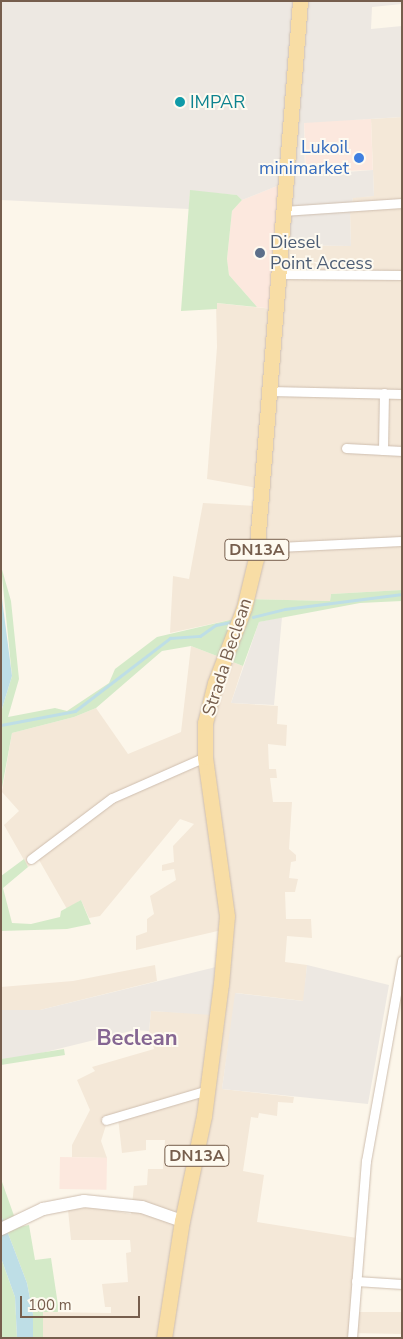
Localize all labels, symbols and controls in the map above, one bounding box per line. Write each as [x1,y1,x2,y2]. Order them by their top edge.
place label: IMPAR [190,91,245,113]
marker: IMPAR [174,96,186,108]
place label: Lukoil minimarket [259,137,349,180]
marker: Lukoil minimarket [353,152,365,164]
place label: Diesel Point Access [270,232,373,274]
marker: Diesel Point Access [254,247,266,259]
road number: DN13A [223,536,291,564]
street label: Strada Beclean [198,595,256,719]
district label: Beclean [96,1026,178,1052]
road number: DN13A [163,1142,231,1170]
scale bar [22,1286,142,1318]
text: 100 m [28,1295,72,1315]

